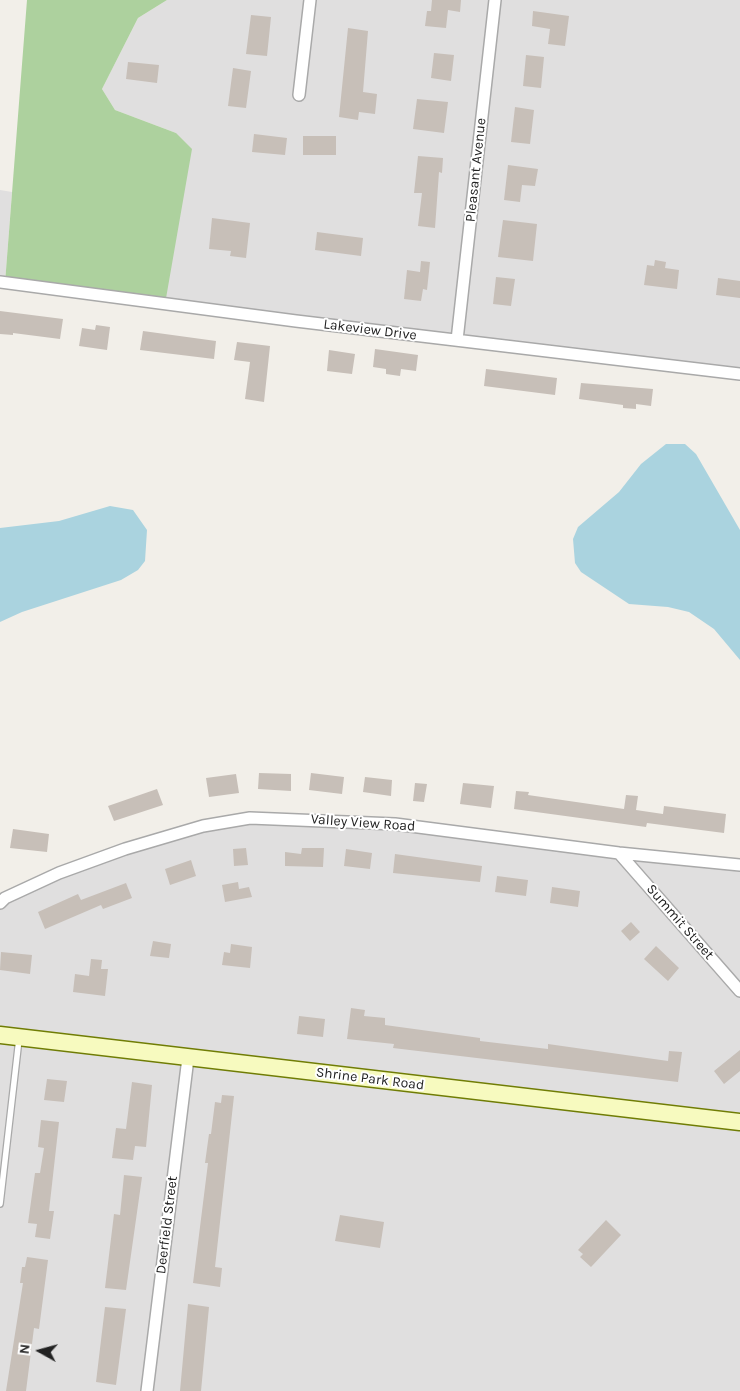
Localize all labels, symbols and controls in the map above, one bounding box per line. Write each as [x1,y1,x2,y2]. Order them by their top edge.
street label: Pleasant Avenue [462,117,490,223]
street label: Lakeview Drive [322,316,418,344]
street label: Valley View Road [310,811,416,835]
street label: Summit Street [643,881,717,963]
street label: Shrine Park Road [315,1064,425,1094]
street label: Deerfield Street [153,1175,181,1275]
north arrow [15,1326,65,1376]
text: N [16,1343,34,1355]

